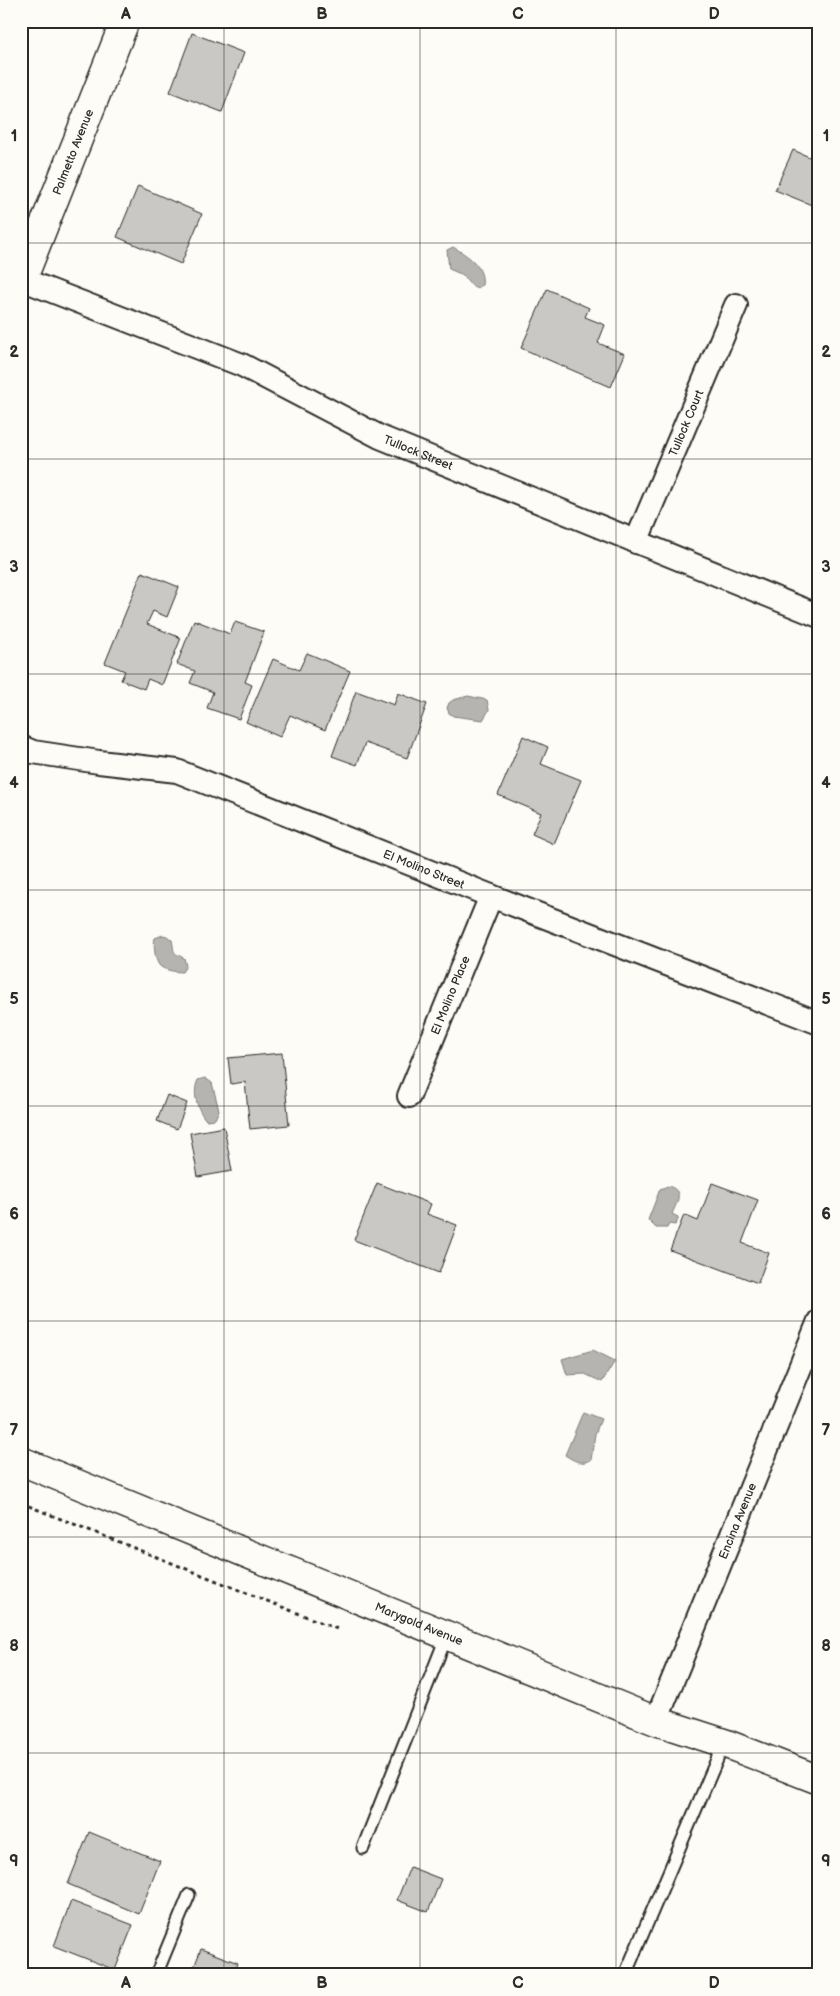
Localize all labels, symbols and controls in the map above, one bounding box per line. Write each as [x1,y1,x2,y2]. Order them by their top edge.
text: A [120,5,131,24]
text: B [316,5,328,24]
text: C [512,5,524,24]
text: D [708,5,720,24]
street label: Palmetto Avenue [49,107,97,197]
text: 1 [11,127,17,146]
text: 1 [823,127,829,146]
text: 2 [9,343,19,362]
text: 2 [821,343,831,362]
street label: Tullock Court [665,387,707,459]
street label: Tullock Street [381,432,455,473]
text: 3 [9,558,19,577]
text: 3 [821,558,831,577]
text: 4 [9,774,19,793]
text: 4 [821,774,831,793]
street label: El Molino Street [381,846,467,892]
street label: El Molino Place [428,953,473,1037]
text: 5 [9,990,19,1009]
text: 5 [821,990,831,1009]
text: 6 [9,1205,19,1224]
text: 6 [821,1205,831,1224]
text: 7 [10,1421,19,1440]
text: 7 [822,1421,831,1440]
street label: Encina Avenue [715,1481,760,1561]
street label: Marygold Avenue [373,1599,465,1649]
text: 8 [9,1637,19,1656]
text: 8 [821,1637,831,1656]
text: 9 [9,1852,19,1871]
text: 9 [821,1852,831,1871]
text: A [120,1974,131,1993]
text: B [316,1974,328,1993]
text: C [512,1974,524,1993]
text: D [708,1974,720,1993]

